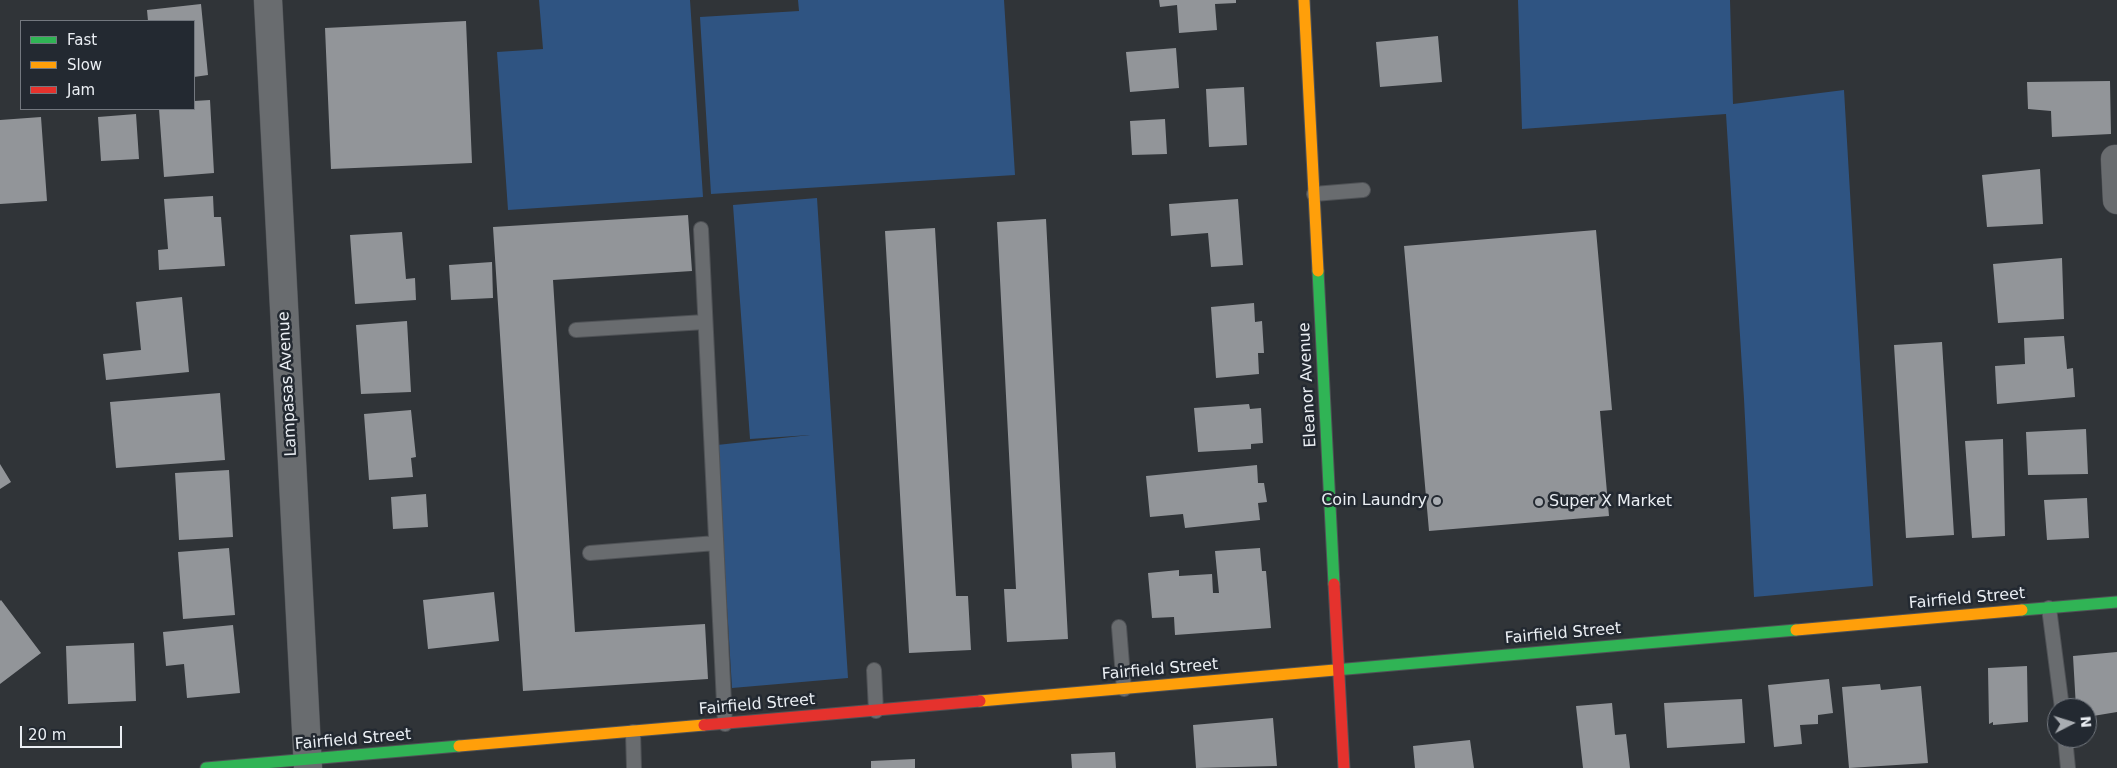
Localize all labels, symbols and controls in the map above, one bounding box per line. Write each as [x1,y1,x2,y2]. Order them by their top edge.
legend [20,20,195,110]
text: Fast [67,31,97,49]
text: Slow [67,56,102,74]
text: Jam [67,81,95,99]
street label: Lampasas Avenue [275,311,301,457]
street label: Eleanor Avenue [1295,322,1321,448]
place label: Coin Laundry [1321,491,1427,511]
place label: Super X Market [1549,492,1672,512]
marker: Coin Laundry [1431,495,1443,507]
marker: Super X Market [1533,496,1545,508]
street label: Fairfield Street [1908,584,2026,614]
street label: Fairfield Street [1504,619,1622,649]
street label: Fairfield Street [1101,655,1219,685]
street label: Fairfield Street [698,690,816,720]
north arrow [2047,698,2097,748]
text: N [2077,715,2094,728]
scale bar [22,716,125,748]
street label: Fairfield Street [294,725,412,755]
text: 20 m [28,726,66,744]

